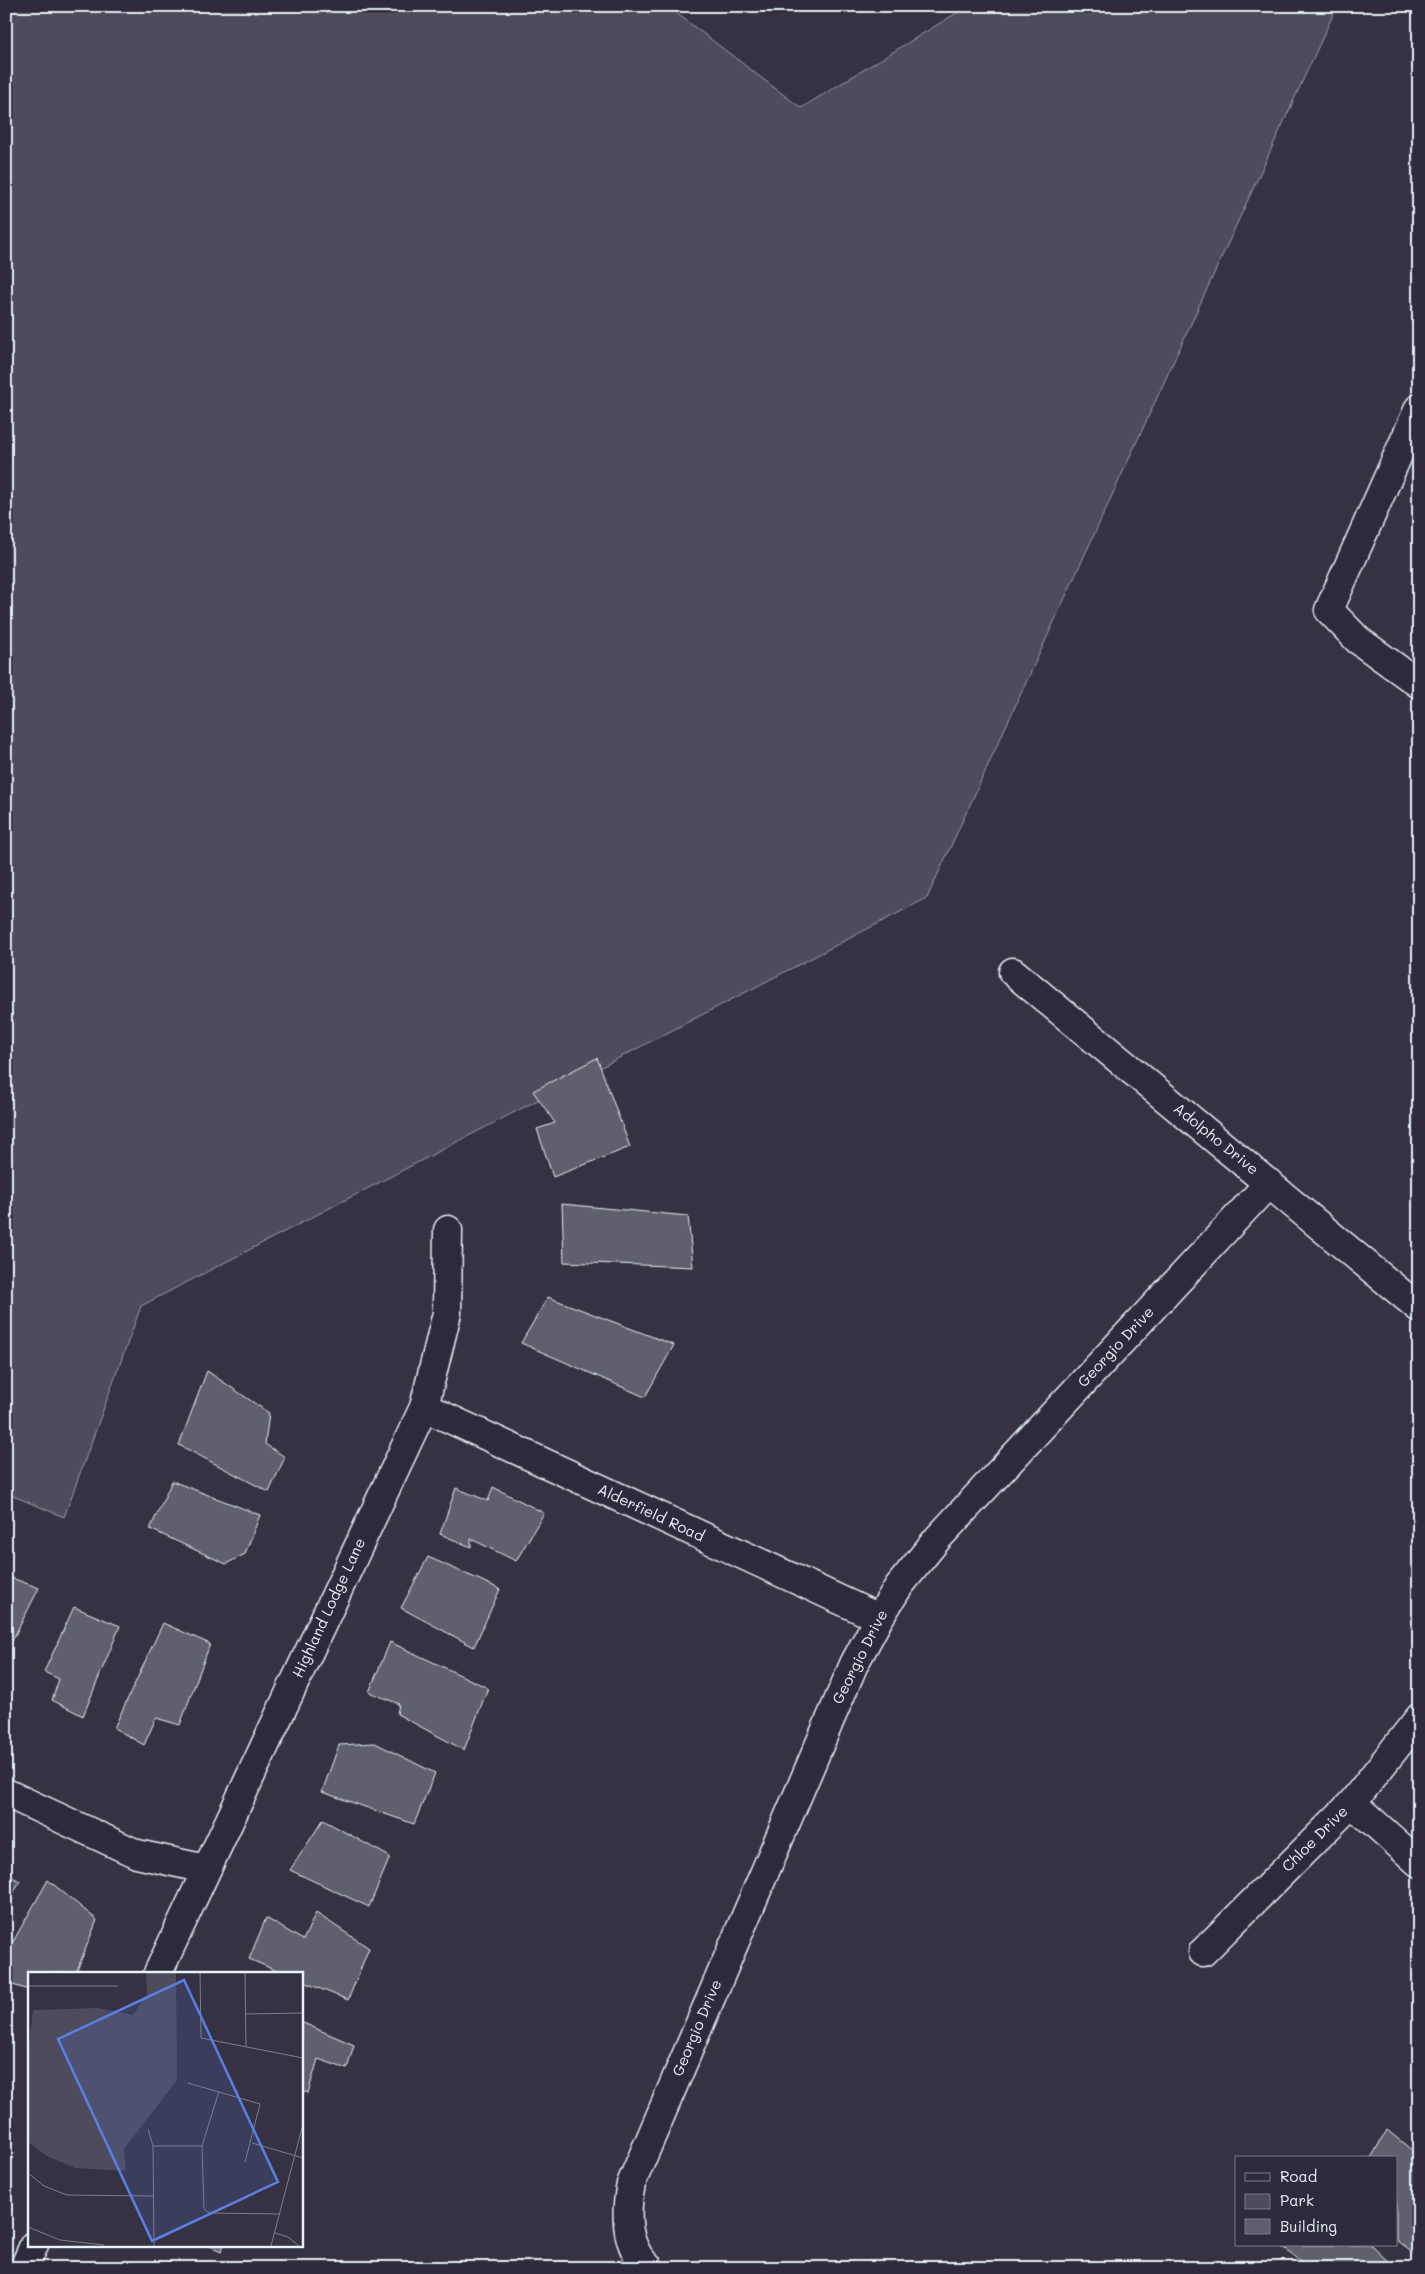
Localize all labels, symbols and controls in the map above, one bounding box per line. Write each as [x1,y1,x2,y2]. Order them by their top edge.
street label: Adolpho Drive [1170,1098,1263,1179]
street label: Georgio Drive [1073,1302,1158,1391]
street label: Alderfield Road [595,1479,708,1546]
street label: Highland Lodge Lane [287,1534,369,1681]
street label: Georgio Drive [827,1606,892,1707]
street label: Chloe Drive [1277,1801,1352,1876]
inset map [28,1972,302,2246]
street label: Georgio Drive [667,1976,725,2079]
legend [1235,2156,1398,2246]
text: Road [1280,2166,1317,2186]
text: Park [1280,2190,1314,2210]
text: Building [1280,2216,1337,2236]

